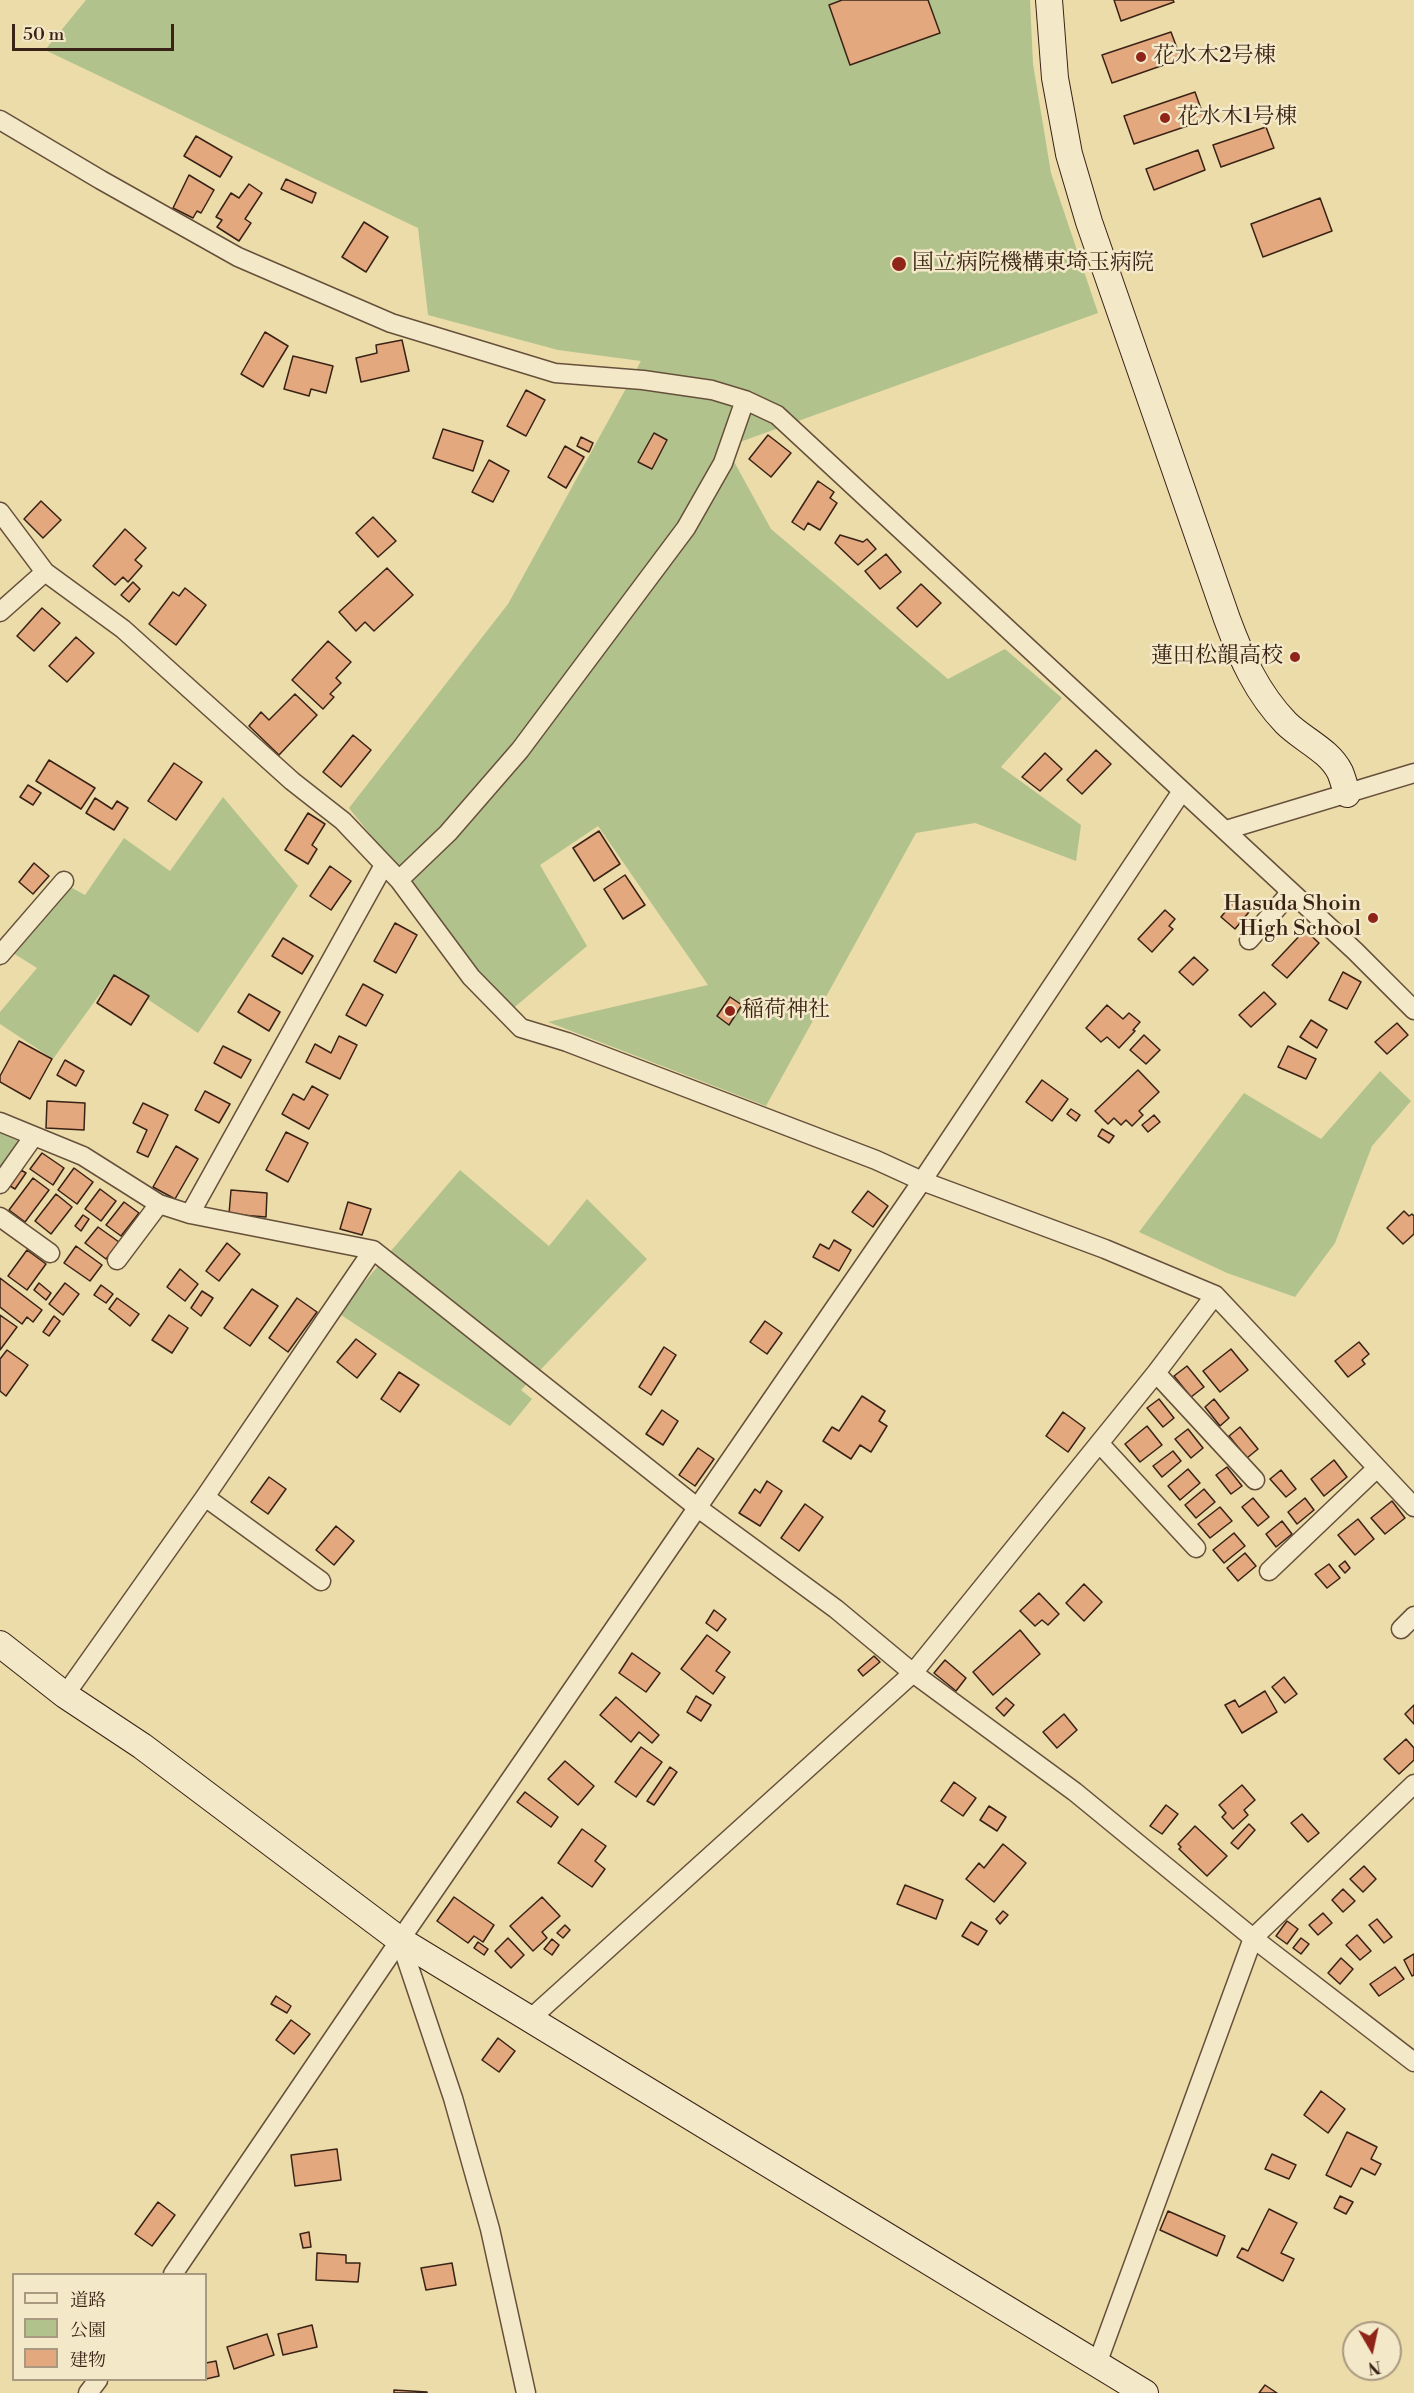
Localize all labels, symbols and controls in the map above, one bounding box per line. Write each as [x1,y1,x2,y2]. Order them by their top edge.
scale bar [15,12,177,50]
text: 50 m [23,23,64,46]
place label: 花水木2号棟 [1153,44,1276,70]
marker: 花水木2号棟 [1134,50,1148,64]
place label: 花水木1号棟 [1177,105,1296,131]
marker: 花水木1号棟 [1158,111,1172,125]
place label: 国立病院機構東埼玉病院 [912,251,1154,277]
marker: 国立病院機構東埼玉病院 [890,255,908,273]
place label: 蓮田松韻高校 [1151,644,1283,670]
marker: 蓮田松韻高校 [1288,650,1302,664]
place label: Hasuda Shoin High School [1223,892,1361,944]
marker: Hasuda Shoin High School [1366,911,1380,925]
place label: 稲荷神社 [742,998,830,1024]
marker: 稲荷神社 [723,1004,737,1018]
legend [12,2273,207,2381]
text: 道路 [70,2289,106,2312]
text: 公園 [70,2319,106,2342]
north arrow [1342,2321,1402,2381]
text: 建物 [70,2349,106,2372]
text: N [1367,2356,1382,2378]

